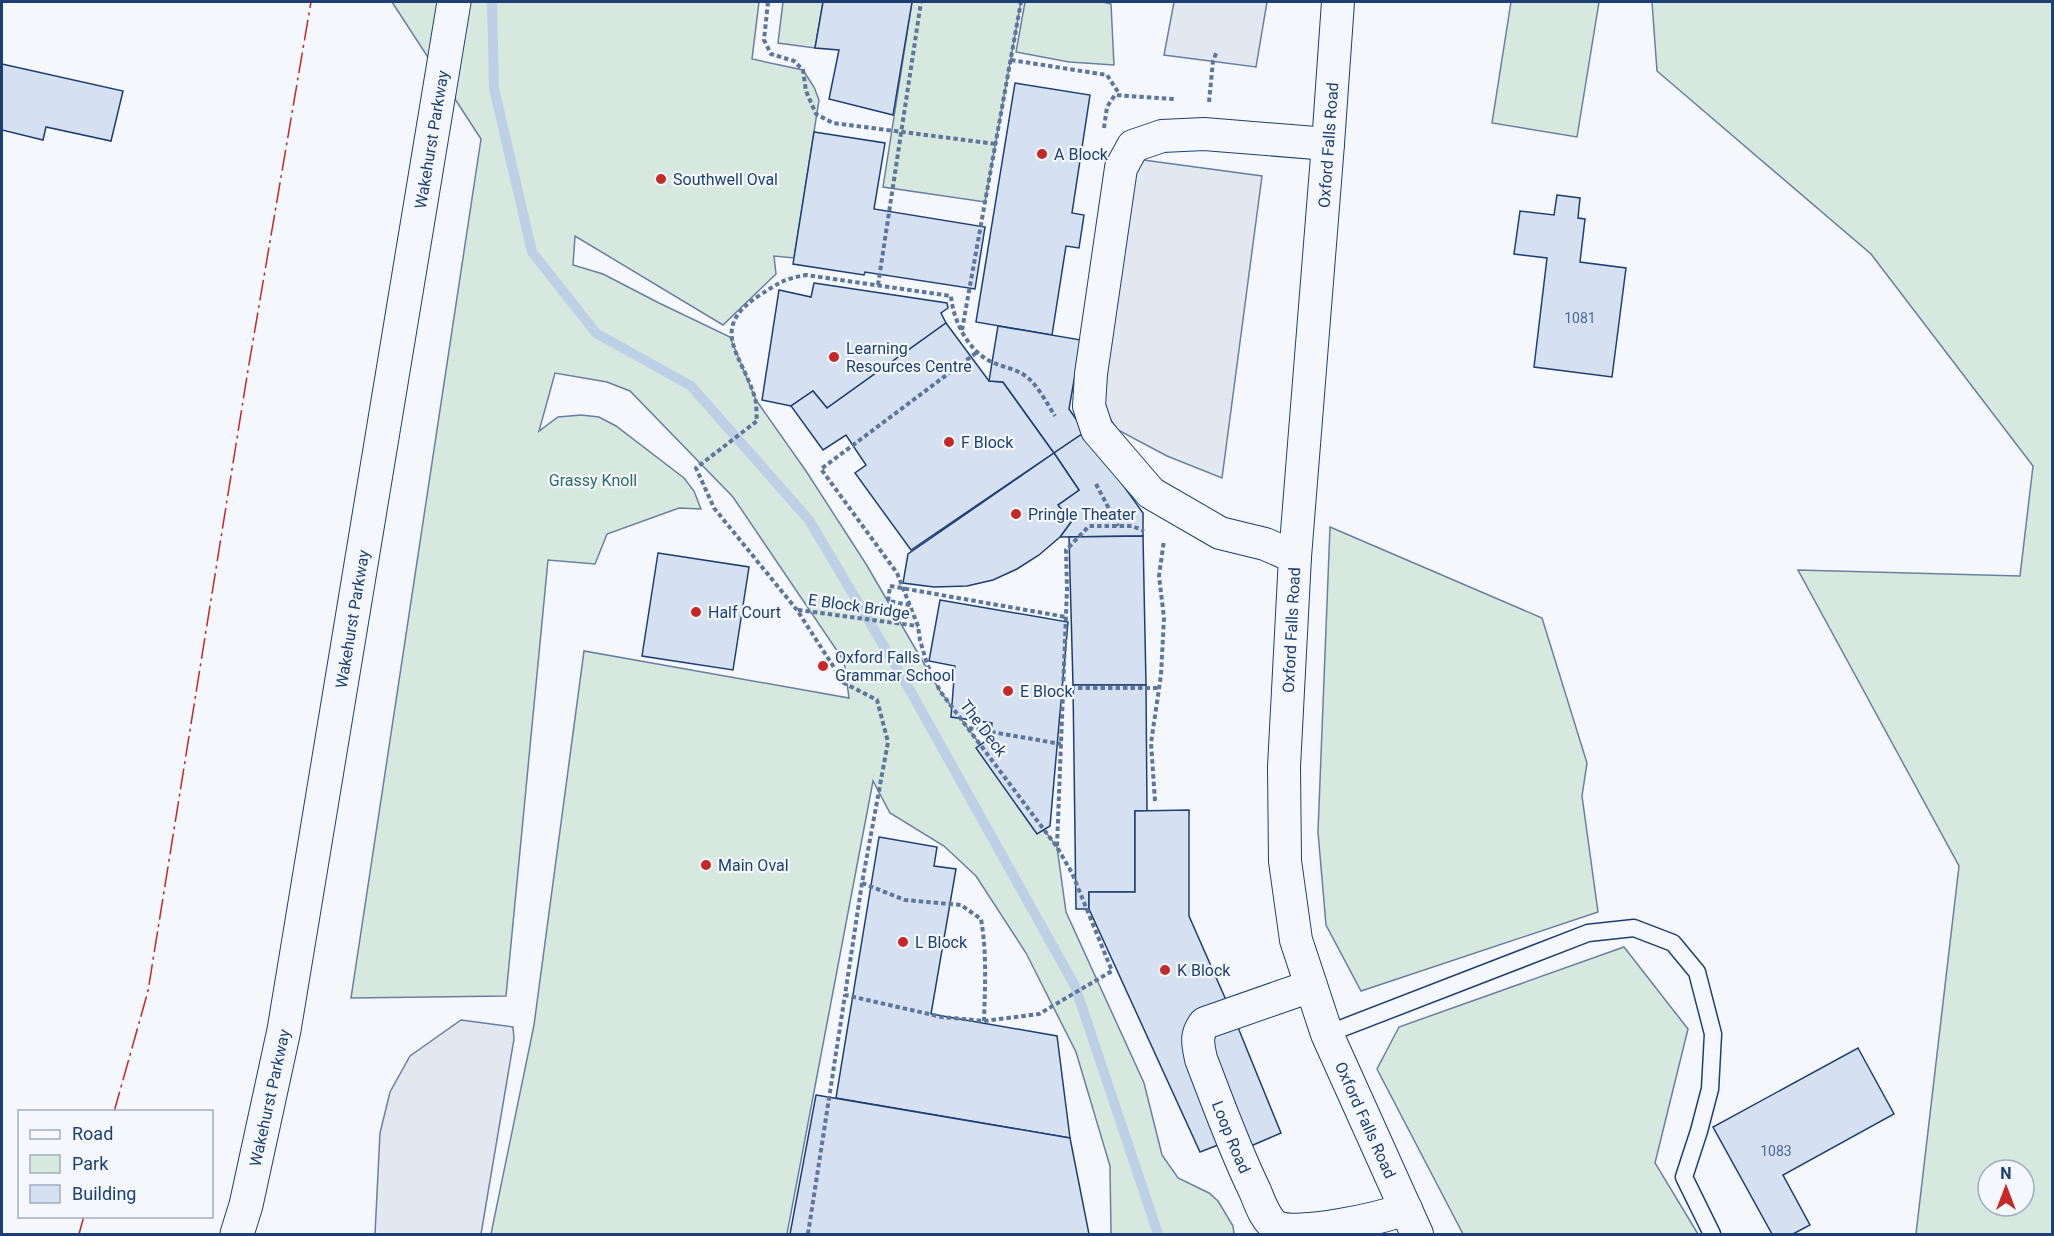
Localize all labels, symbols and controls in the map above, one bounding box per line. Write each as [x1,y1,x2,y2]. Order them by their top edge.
street label: Wakehurst Parkway [411,69,453,210]
street label: Oxford Falls Road [1315,82,1342,208]
place label: A Block [1054,145,1109,164]
marker: A Block [1035,147,1049,161]
place label: Southwell Oval [673,170,778,189]
marker: Southwell Oval [654,172,668,186]
house number: 1081 [1564,310,1596,326]
place label: Learning Resources Centre [846,339,972,376]
marker: Learning Resources Centre [827,350,841,364]
place label: F Block [961,433,1014,452]
marker: F Block [942,435,956,449]
park label: Grassy Knoll [549,471,637,490]
place label: Pringle Theater [1028,505,1137,524]
marker: Pringle Theater [1009,507,1023,521]
street label: Wakehurst Parkway [332,548,373,690]
street label: Oxford Falls Road [1279,567,1304,693]
street label: E Block Bridge [807,590,911,623]
place label: Half Court [708,603,781,622]
marker: Half Court [689,605,703,619]
place label: Oxford Falls Grammar School [835,648,955,685]
marker: Oxford Falls Grammar School [816,659,830,673]
place label: E Block [1020,682,1073,701]
marker: E Block [1001,684,1015,698]
street label: The Deck [956,696,1012,761]
place label: Main Oval [718,856,789,875]
marker: Main Oval [699,858,713,872]
place label: L Block [915,933,968,952]
marker: L Block [896,935,910,949]
place label: K Block [1177,961,1231,980]
marker: K Block [1158,963,1172,977]
street label: Wakehurst Parkway [246,1027,294,1168]
street label: Oxford Falls Road [1331,1059,1400,1182]
street label: Loop Road [1208,1098,1254,1176]
legend [18,1110,213,1218]
text: Road [72,1123,113,1144]
house number: 1083 [1760,1143,1792,1159]
text: Park [72,1153,109,1174]
north arrow [1976,1158,2036,1218]
text: N [2000,1164,2012,1183]
text: Building [72,1183,136,1204]

